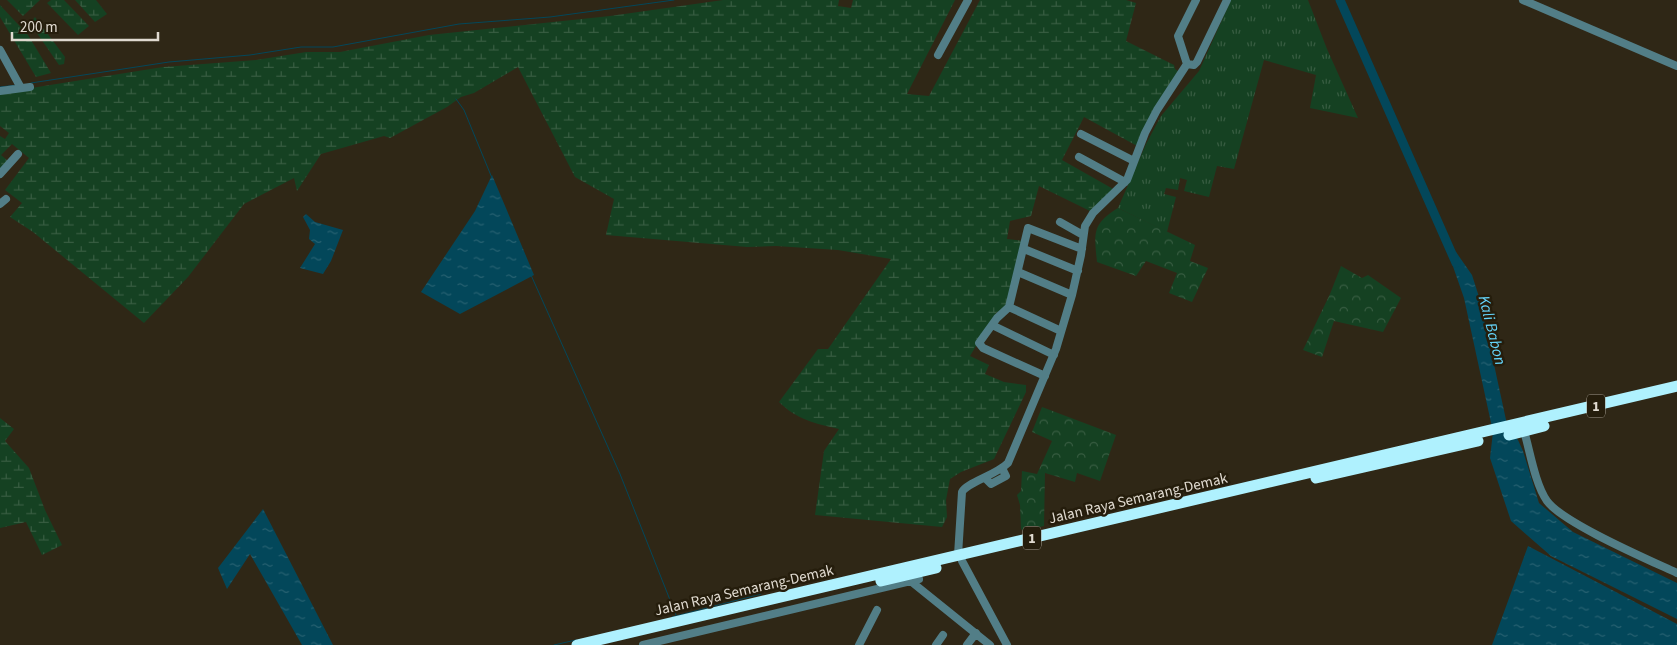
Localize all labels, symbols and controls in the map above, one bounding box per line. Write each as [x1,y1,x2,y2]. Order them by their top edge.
scale bar [12,10,159,42]
text: 200 m [20,17,58,38]
water label: Kali Babon [1473,293,1511,367]
road number: 1 [1587,394,1605,418]
street label: Jalan Raya Semarang-Demak [1047,468,1230,529]
road number: 1 [1023,526,1041,550]
street label: Jalan Raya Semarang-Demak [653,560,836,621]

